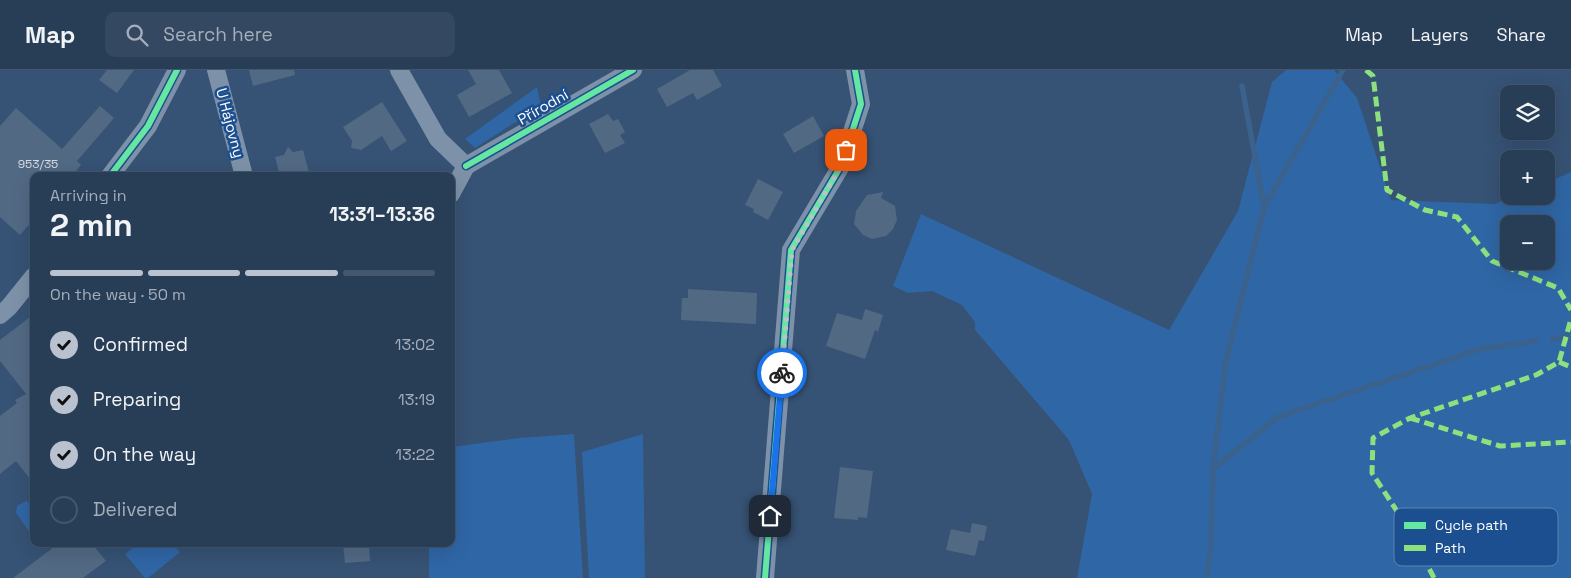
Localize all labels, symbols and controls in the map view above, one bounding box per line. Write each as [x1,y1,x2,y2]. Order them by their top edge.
search box [105,12,455,57]
text: Map [25,19,75,50]
icon: search [123,21,151,49]
text: Search here [163,22,273,47]
text: Map [1345,23,1383,46]
text: Layers [1411,23,1468,46]
text: Share [1496,23,1546,46]
street label: Přírodní [514,84,572,129]
map controls [1500,85,1555,270]
button: layers [1500,85,1555,140]
street label: U Hájovny [212,86,249,160]
pin [825,129,867,171]
icon: bag [832,136,860,164]
button: + [1500,150,1555,205]
house number: 953/35 [18,156,58,172]
text: Arriving in [50,185,127,206]
text: 13:31–13:36 [329,202,435,227]
text: 2 min [50,205,133,245]
button: − [1500,215,1555,270]
text: On the way · 50 m [50,284,186,305]
icon: check [50,331,78,359]
text: Confirmed [93,332,188,357]
text: 13:02 [395,334,435,355]
courier [757,348,807,398]
icon: bike [768,359,796,387]
icon: check [50,386,78,414]
text: Preparing [93,387,181,412]
text: 13:19 [398,389,435,410]
icon: check [50,441,78,469]
text: On the way [93,442,196,467]
text: 13:22 [395,444,435,465]
pin [749,495,791,537]
text: Delivered [93,497,178,522]
icon: home [756,502,784,530]
legend [1394,508,1558,566]
text: Cycle path [1435,516,1508,534]
text: Path [1435,539,1466,557]

